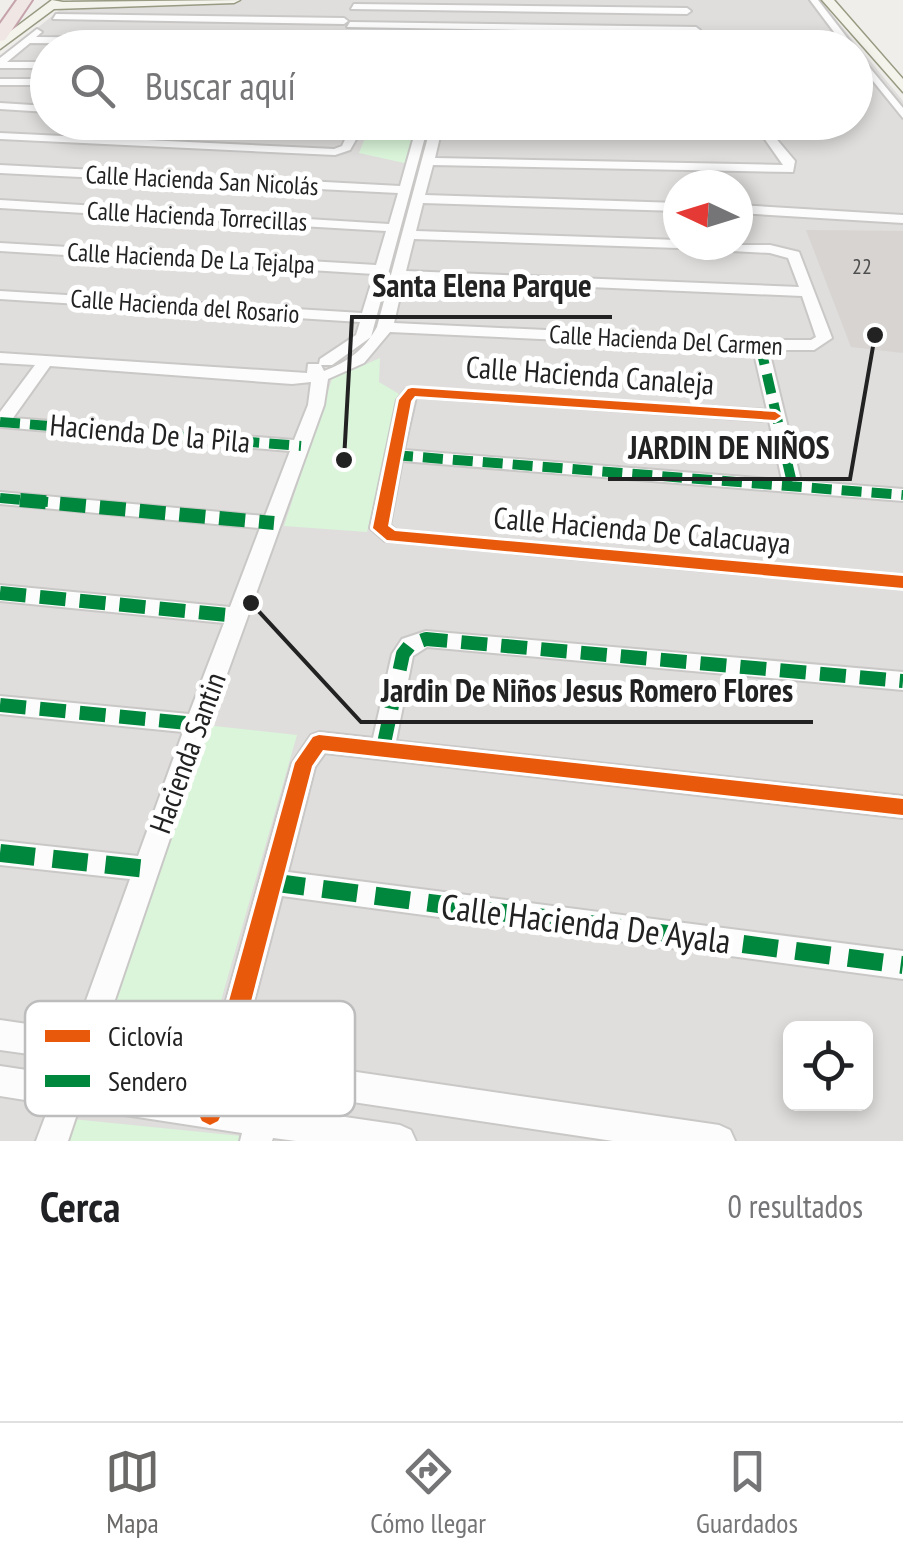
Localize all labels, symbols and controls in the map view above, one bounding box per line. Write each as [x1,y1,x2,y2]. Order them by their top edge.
search box [30,30,873,140]
icon: search [65,58,120,113]
text: Buscar aquí [145,61,296,110]
street label: Calle Hacienda San Nicolás [85,158,319,202]
north arrow [663,170,753,260]
street label: Calle Hacienda Torrecillas [86,194,308,238]
street label: Calle Hacienda De La Tejalpa [66,236,316,280]
house number: 22 [852,252,872,280]
callout: Santa Elena Parque [352,255,612,317]
text: Santa Elena Parque [372,264,592,306]
street label: Calle Hacienda del Rosario [70,282,300,330]
street label: Calle Hacienda Del Carmen [548,318,784,362]
street label: Calle Hacienda Canaleja [465,346,715,403]
street label: Hacienda De la Pila [48,404,252,461]
callout: JARDIN DE NIÑOS [608,417,850,479]
text: JARDIN DE NIÑOS [627,426,830,468]
street label: Calle Hacienda De Calacuaya [492,497,792,562]
callout: Jardin De Niños Jesus Romero Flores [361,660,813,722]
street label: Hacienda Santin [140,667,234,838]
text: Jardin De Niños Jesus Romero Flores [380,669,793,711]
street label: Calle Hacienda De Ayala [439,882,733,964]
legend [25,1001,355,1116]
text: Ciclovía [108,1017,183,1054]
map controls [783,1021,873,1111]
button: locate [783,1021,873,1111]
text: Sendero [108,1062,187,1099]
text: Cerca [40,1179,120,1234]
text: 0 resultados [728,1185,863,1227]
tab: Mapa [105,1444,160,1541]
tab: Cómo llegar [370,1444,486,1541]
tab: Guardados [696,1444,798,1541]

